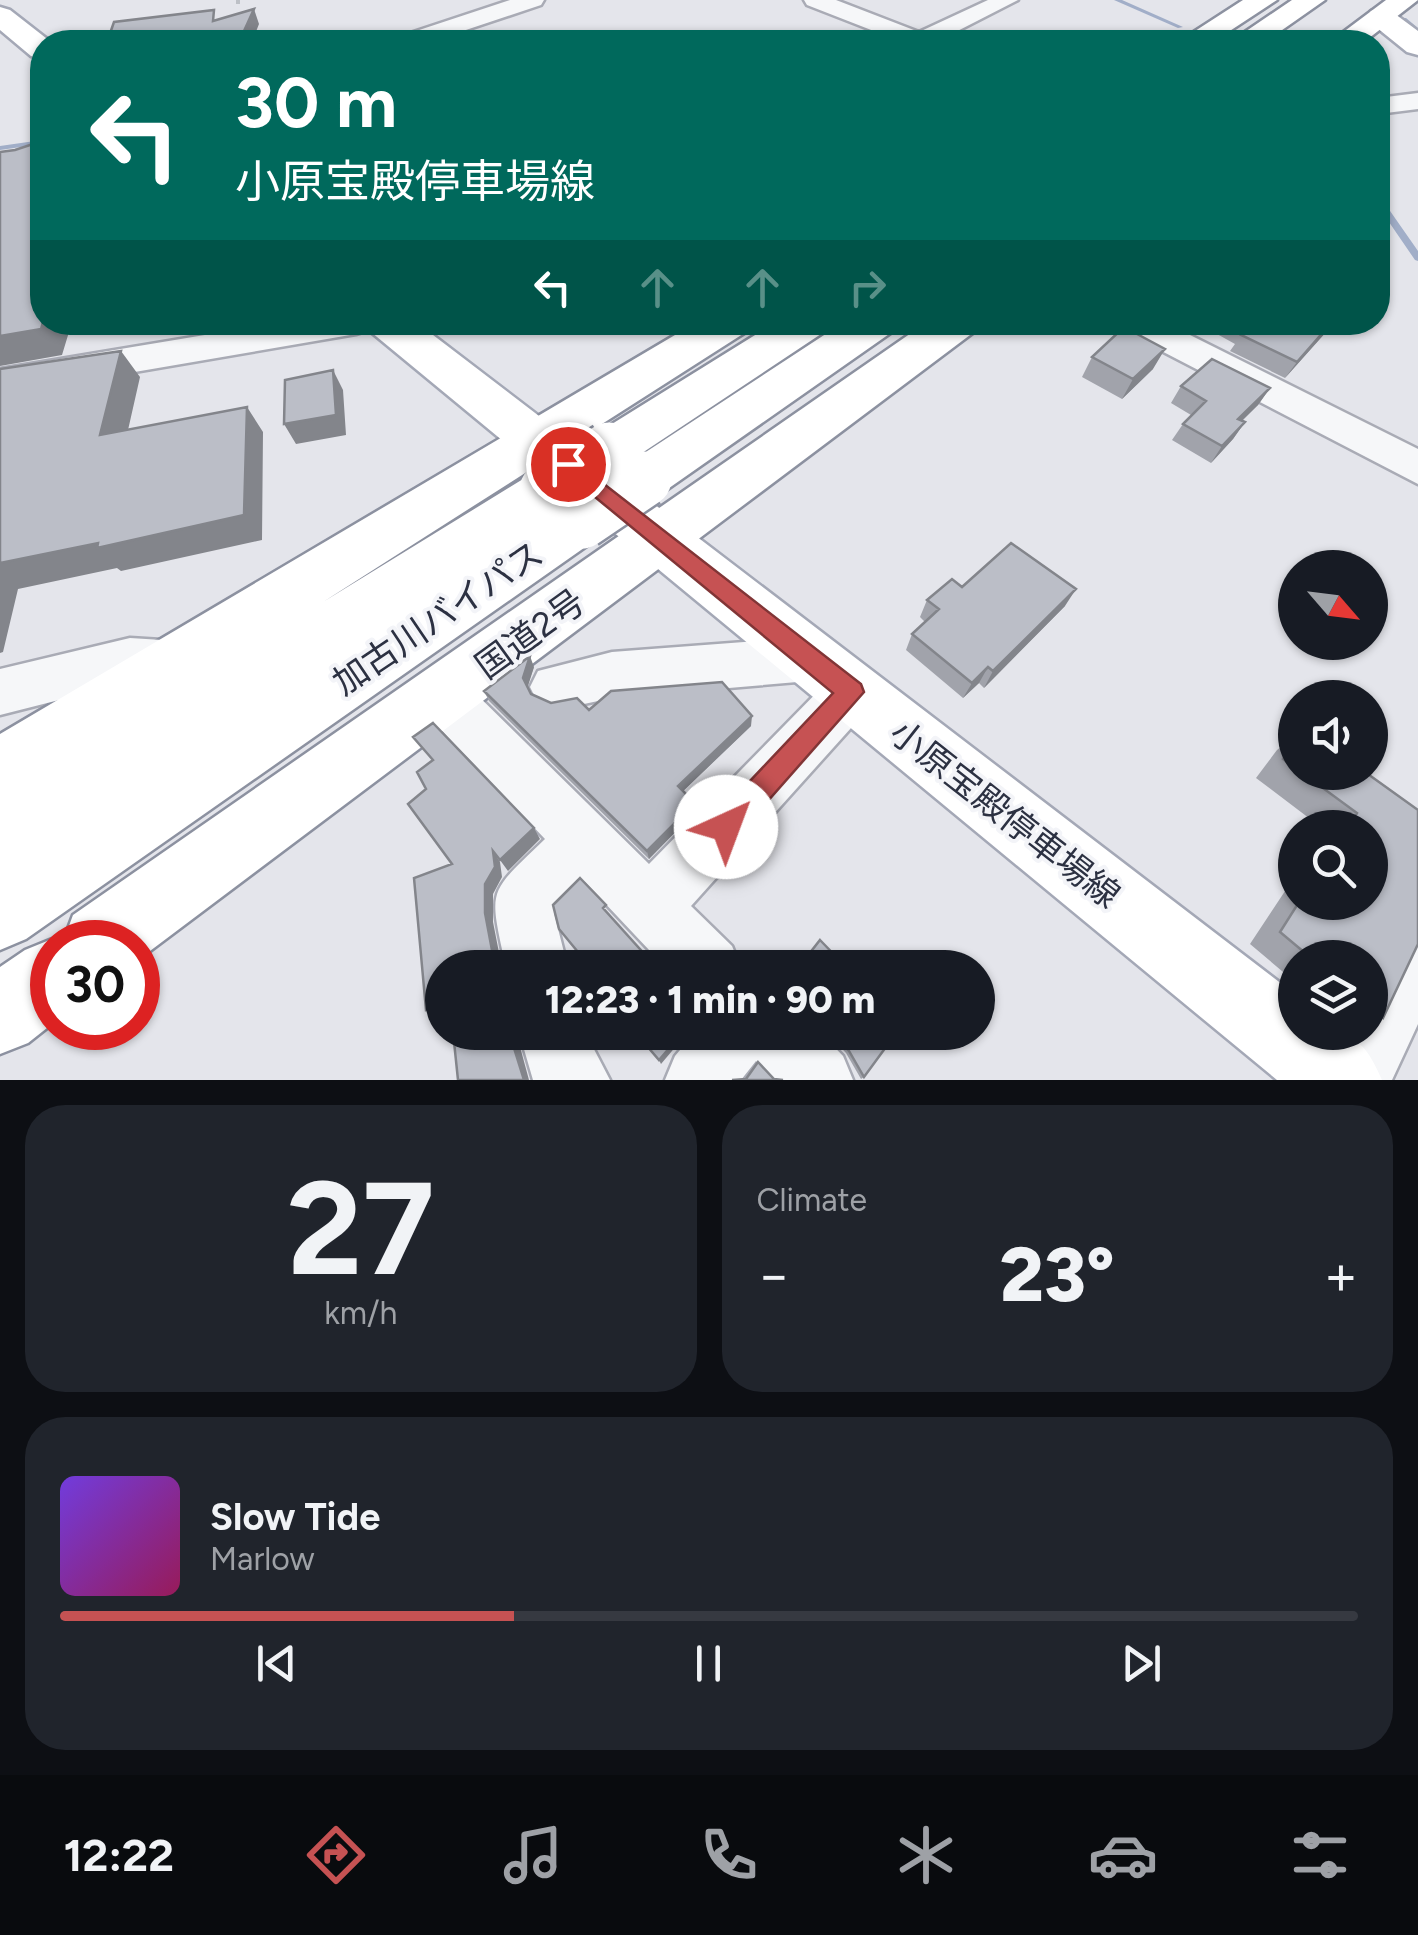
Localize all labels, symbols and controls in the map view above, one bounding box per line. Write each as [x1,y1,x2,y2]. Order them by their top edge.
text: 30 m [235,60,397,145]
icon: left [70,70,200,200]
text: 小原宝殿停車場線 [235,154,595,208]
icon: left [525,260,580,315]
icon: ahead [630,260,685,315]
icon: ahead [735,260,790,315]
icon: right [840,260,895,315]
pin [526,422,611,507]
icon: arrive [541,437,596,492]
street label: 加古川バイパス [325,532,551,704]
north arrow [1278,550,1388,660]
map controls [1278,550,1388,1050]
street label: 国道2号 [467,580,593,688]
button: sound [1278,680,1388,790]
street label: 小原宝殿停車場線 [882,711,1128,917]
position arrow [674,775,778,879]
button: search [1278,810,1388,920]
speed limit sign: 30 [30,920,160,1050]
button: layers [1278,940,1388,1050]
text: 12:23 · 1 min · 90 m [545,977,875,1023]
text: 27 [287,1151,435,1307]
text: Climate [757,1181,867,1219]
text: 23° [1000,1230,1115,1320]
text: − [757,1242,791,1308]
text: + [1324,1242,1358,1308]
text: km/h [324,1294,397,1332]
text: Slow Tide [210,1494,380,1540]
text: Marlow [210,1540,314,1578]
icon: previous [249,1636,304,1691]
icon: pause [681,1636,736,1691]
icon: next [1114,1636,1169,1691]
icon: directions [301,1820,371,1890]
icon: music [498,1820,568,1890]
icon: phone [694,1820,764,1890]
icon: climate [891,1820,961,1890]
icon: car [1088,1820,1158,1890]
icon: filters [1285,1820,1355,1890]
text: 12:22 [63,1828,174,1882]

